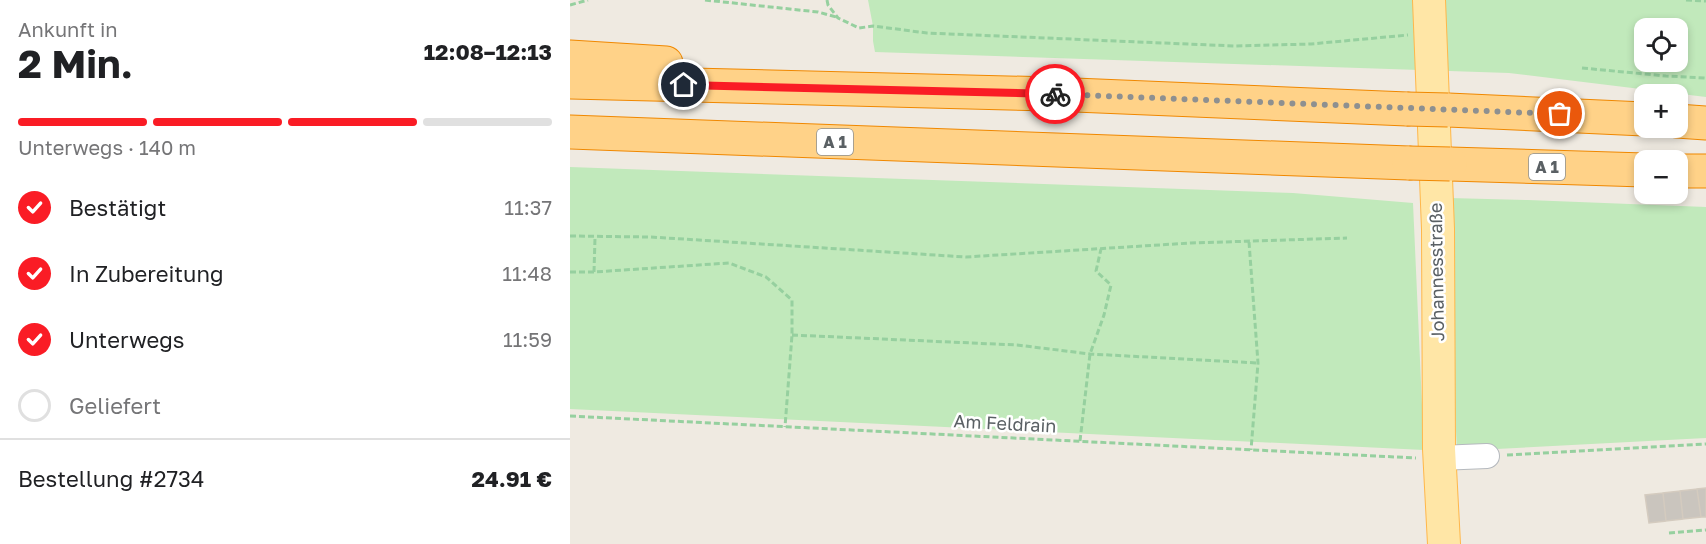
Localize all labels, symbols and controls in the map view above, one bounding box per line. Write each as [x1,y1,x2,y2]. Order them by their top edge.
text: Ankunft in [18,17,118,41]
map controls [1634,18,1688,204]
button: locate [1634,18,1688,72]
text: 12:08–12:13 [424,38,552,65]
text: 2 Min. [18,40,133,87]
pin [658,59,709,110]
courier [1025,64,1085,124]
icon: home [667,68,700,101]
icon: bike [1039,78,1072,111]
button: + [1634,84,1688,138]
pin [1534,88,1585,139]
icon: bag [1543,97,1576,130]
road number: A 1 [817,129,853,155]
text: Unterwegs · 140 m [18,135,196,159]
button: − [1634,150,1688,204]
road number: A 1 [1529,154,1565,180]
icon: check [18,191,51,224]
text: Bestätigt [69,194,166,221]
text: 11:37 [504,195,552,219]
street label: Johannesstraße [1424,202,1448,342]
icon: check [18,257,51,290]
text: In Zubereitung [69,260,224,287]
text: 11:48 [502,261,552,285]
icon: check [18,323,51,356]
text: Unterwegs [69,326,185,353]
text: 11:59 [503,327,552,351]
text: Geliefert [69,392,161,419]
street label: Am Feldrain [953,409,1057,437]
text: Bestellung #2734 [18,465,204,492]
text: 24.91 € [471,465,552,492]

